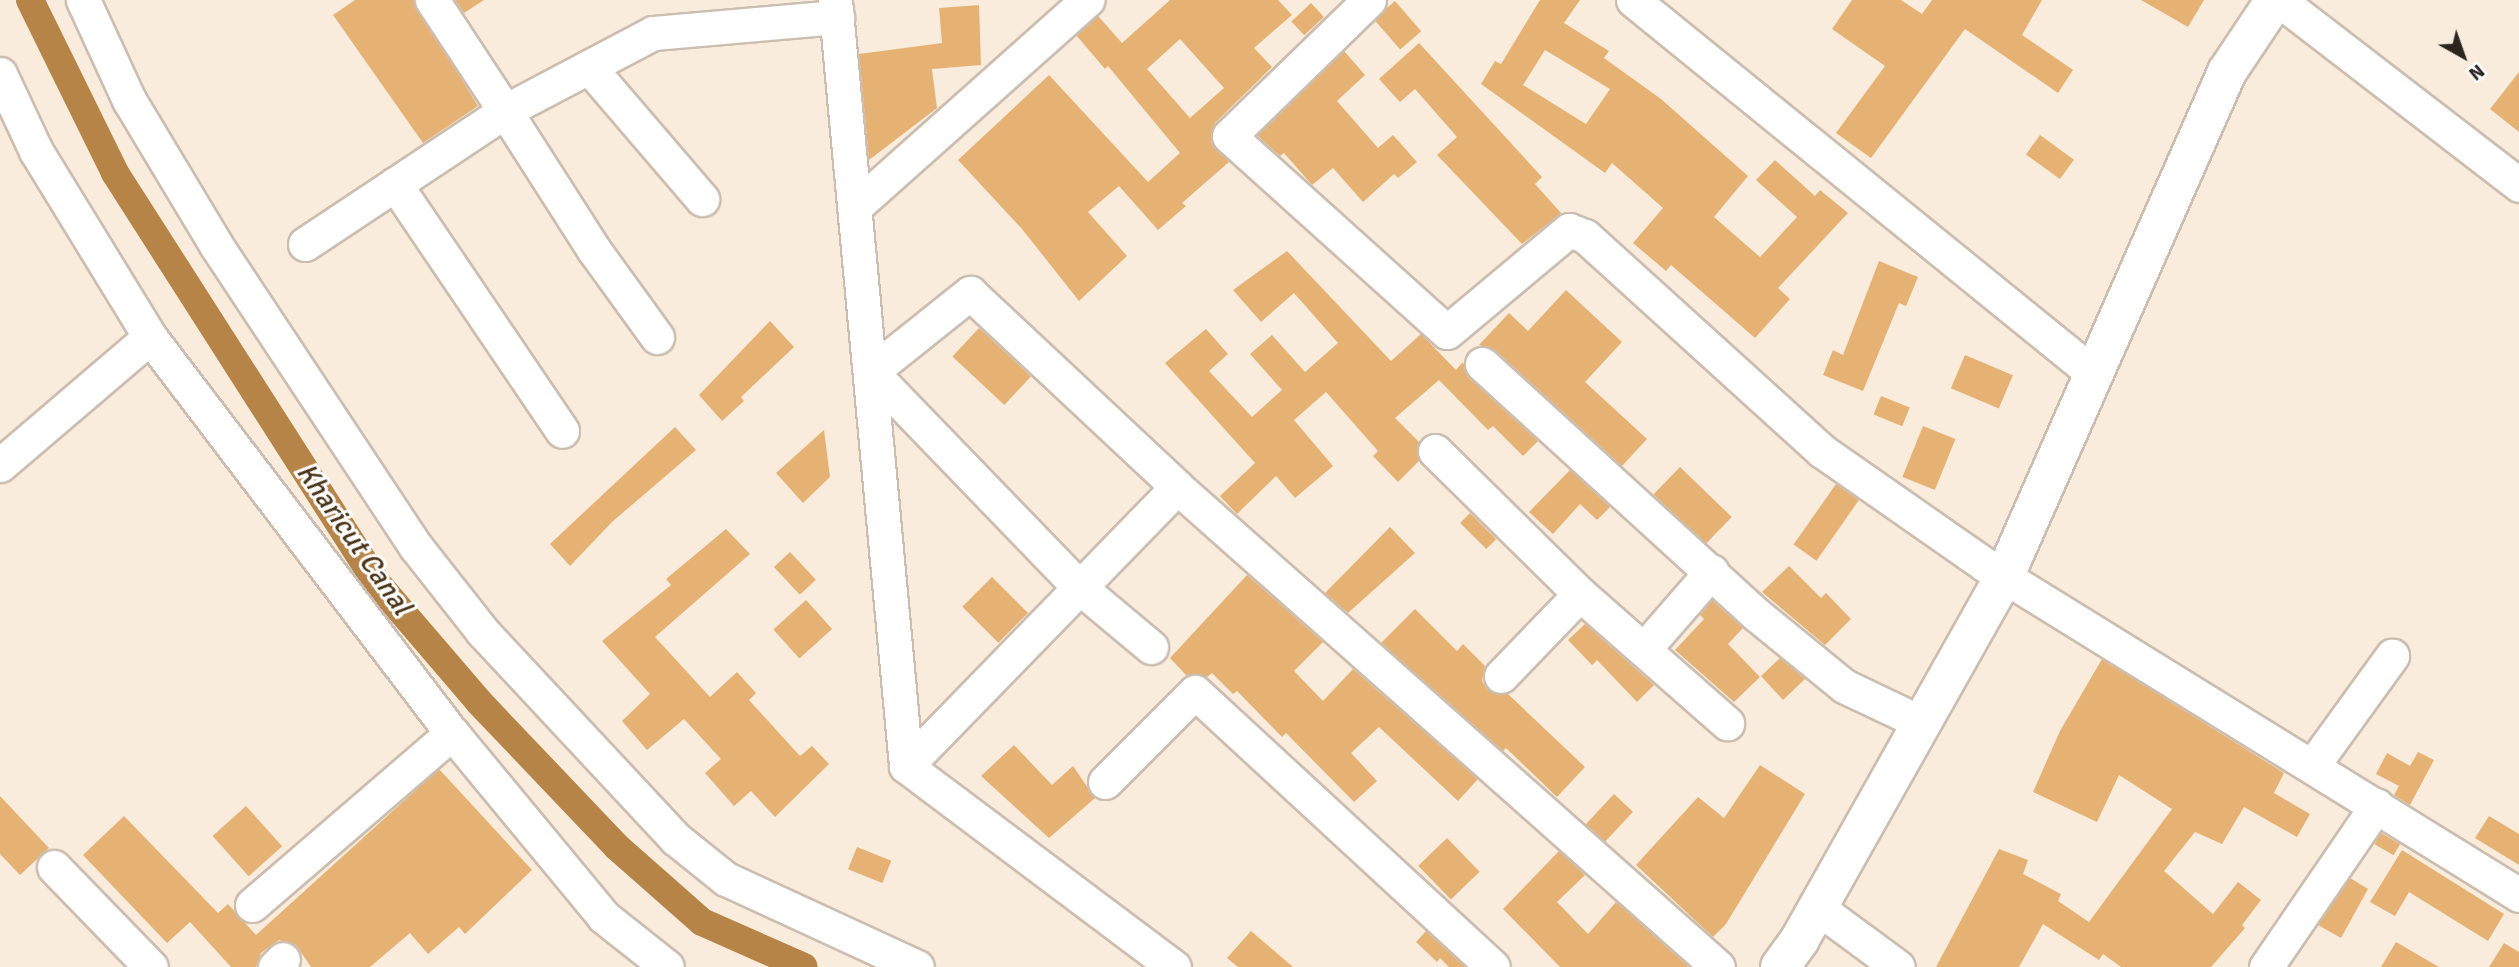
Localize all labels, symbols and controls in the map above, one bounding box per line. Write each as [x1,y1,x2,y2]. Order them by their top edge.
north arrow [2428,21,2498,91]
text: N [2464,59,2489,86]
water label: Kharicut Canal [289,457,419,621]

